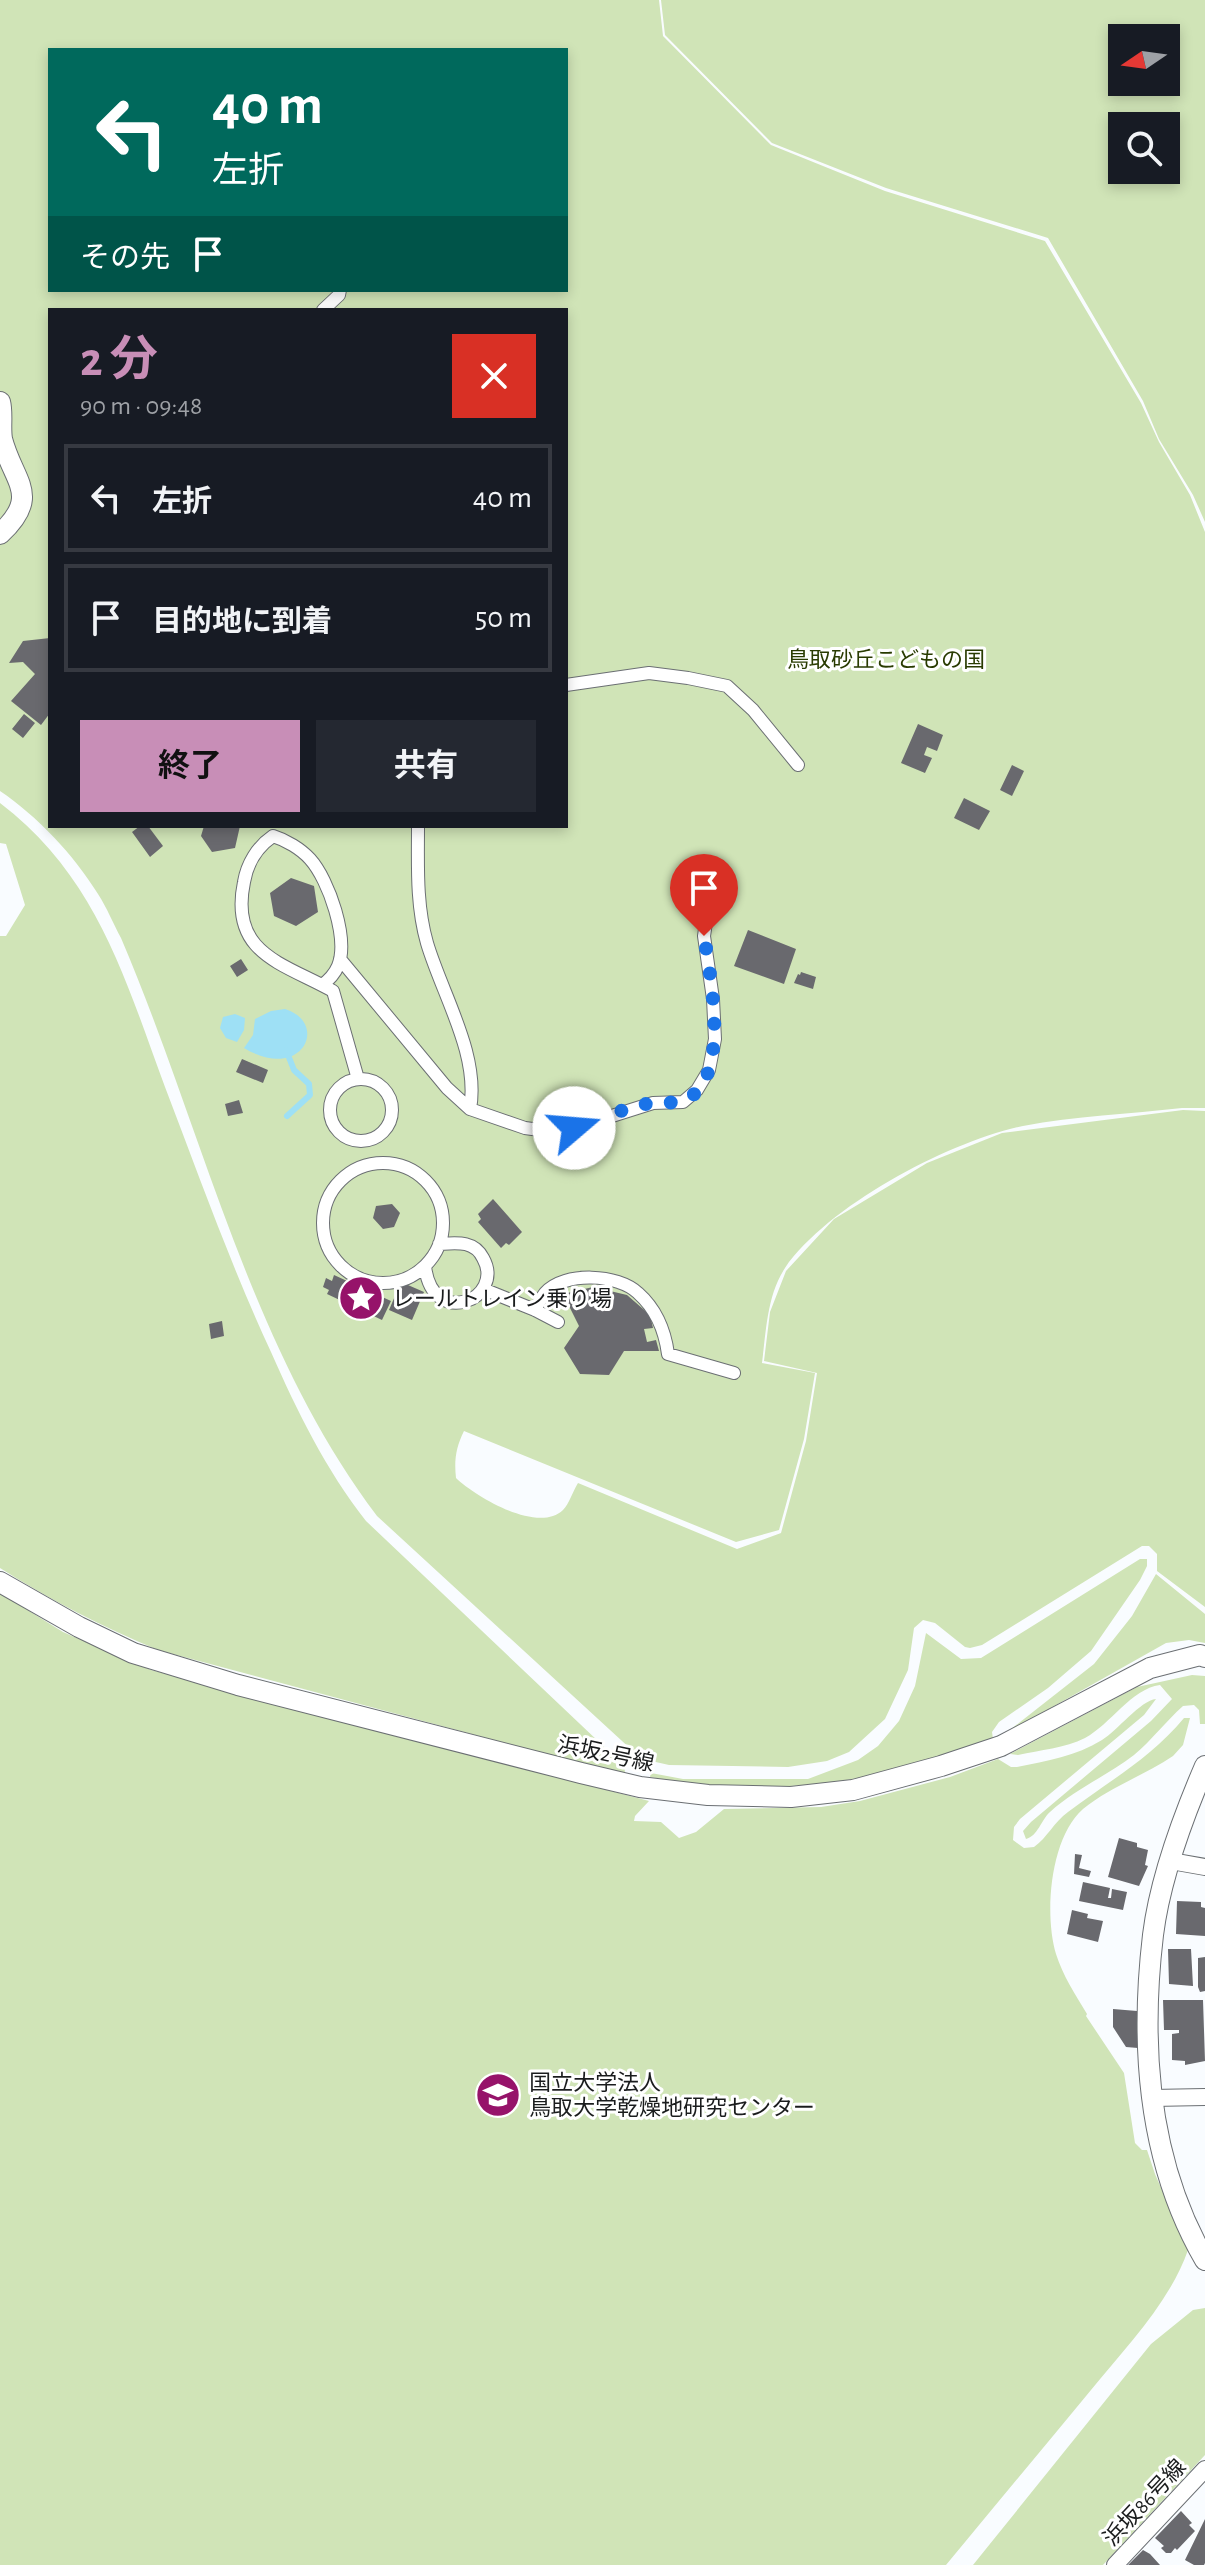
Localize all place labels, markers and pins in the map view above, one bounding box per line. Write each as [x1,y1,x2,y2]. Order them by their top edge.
pin [670,854,738,936]
place icon: レールトレイン乗り場 [337,1274,385,1322]
place label: レールトレイン乗り場 [392,1287,612,1310]
school or university icon: 国立大学法人 鳥取大学乾燥地研究センター [474,2071,522,2119]
place label: 国立大学法人 鳥取大学乾燥地研究センター [529,2071,815,2119]

